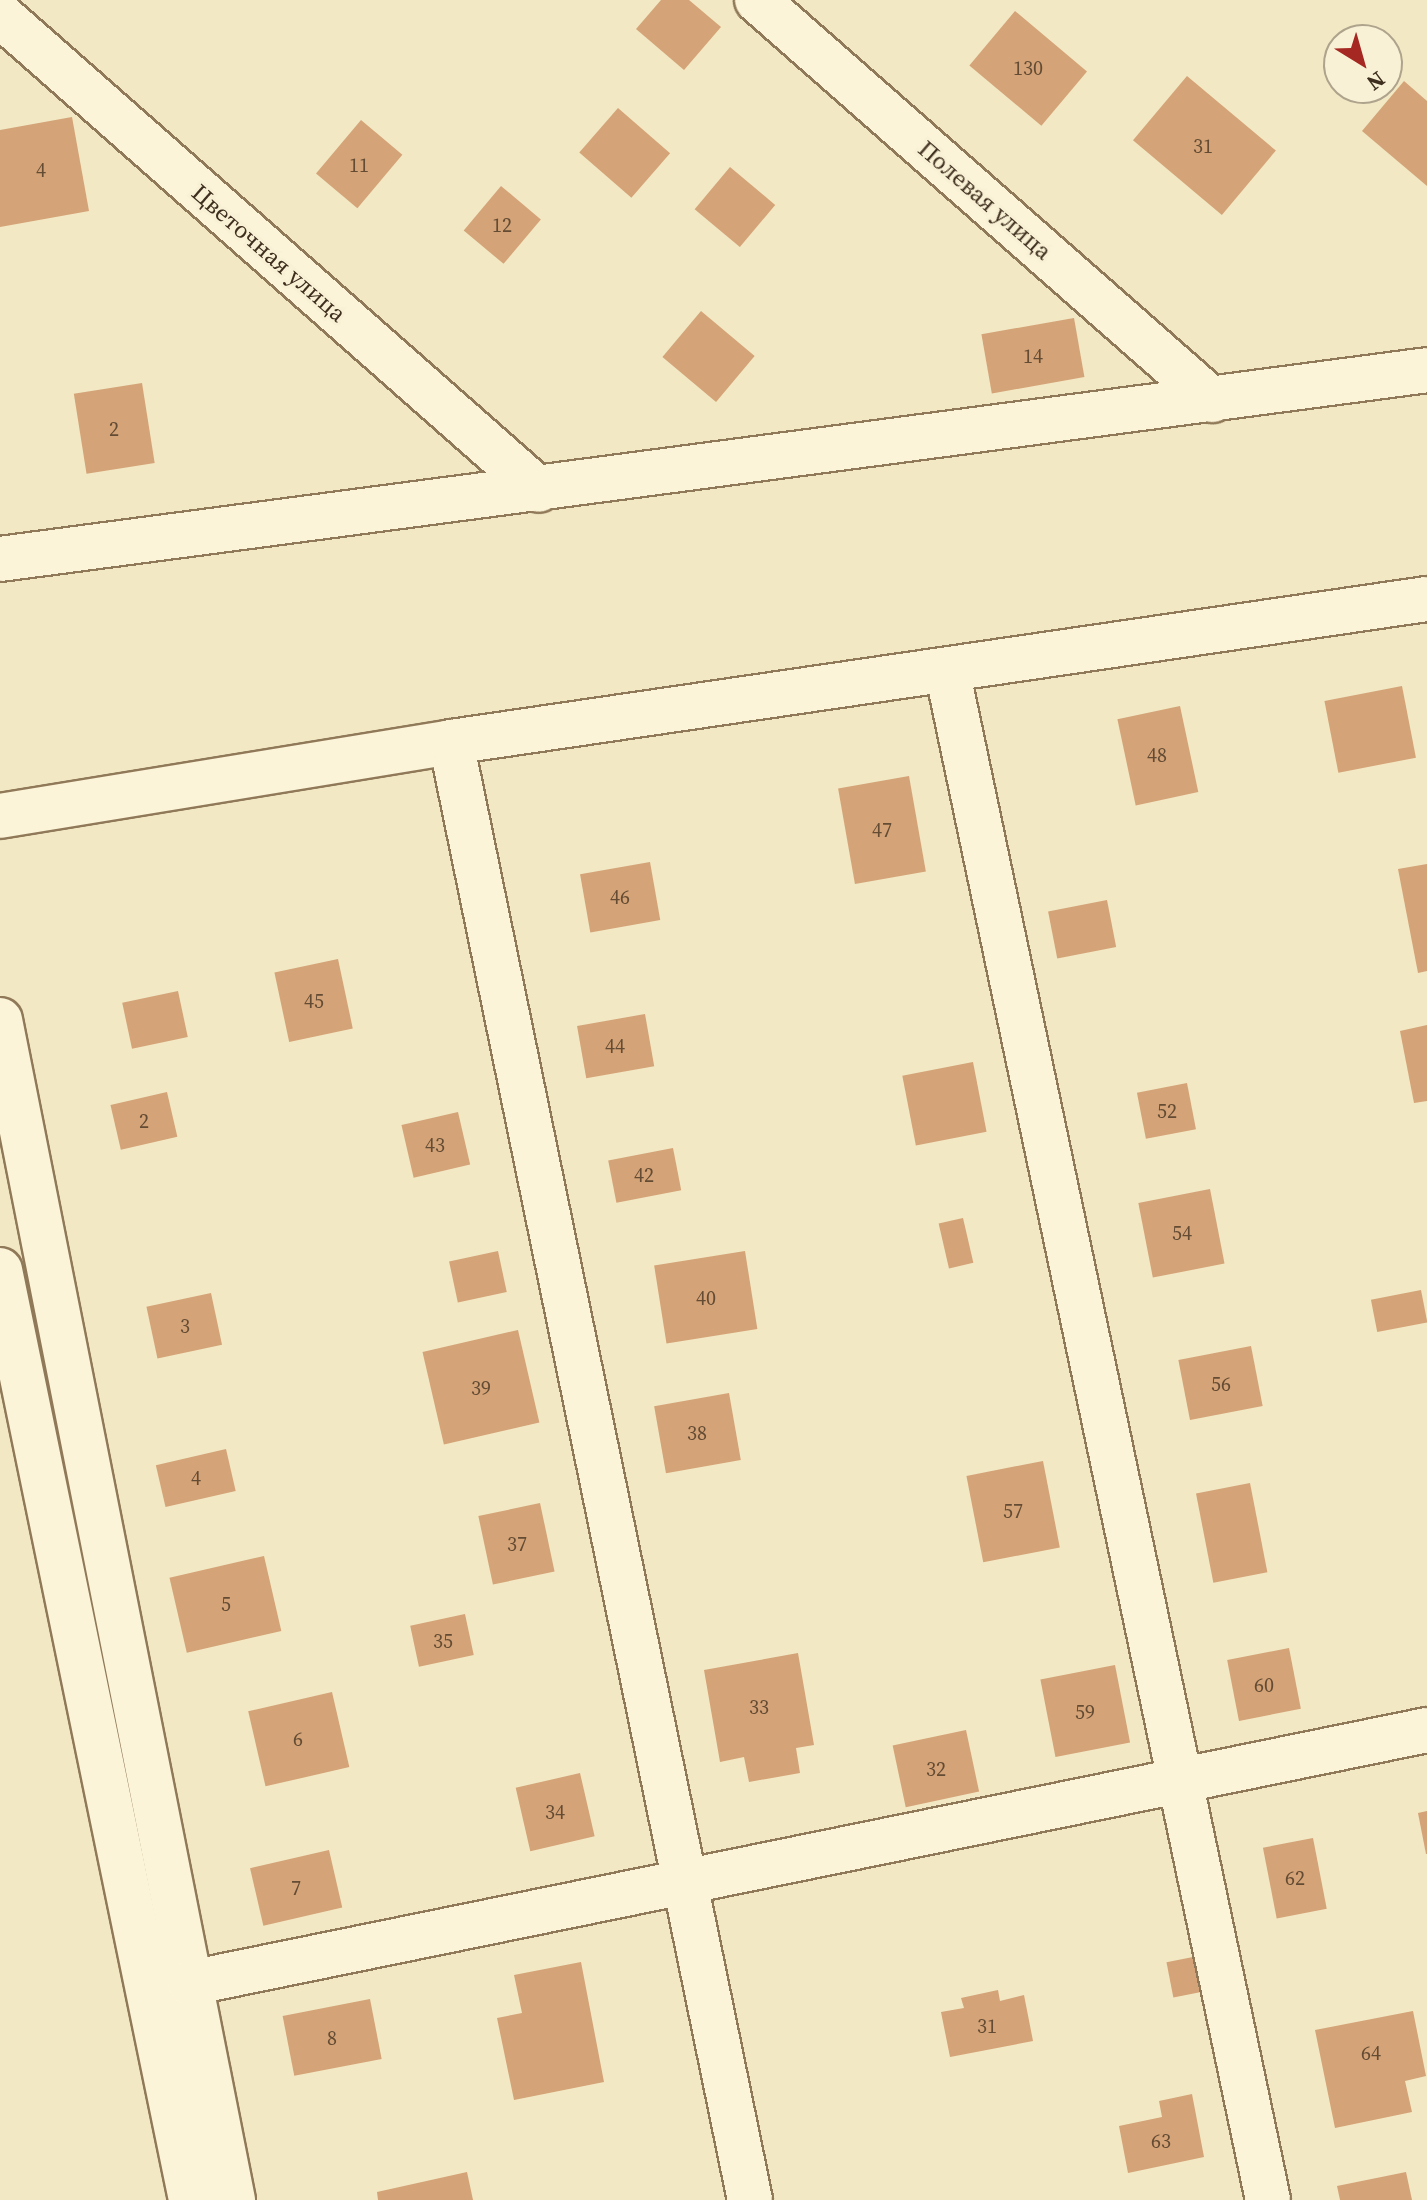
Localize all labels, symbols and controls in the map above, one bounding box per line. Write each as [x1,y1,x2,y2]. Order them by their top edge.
north arrow [1323,24,1403,104]
house number: 130 [1013,56,1043,80]
text: N [1361,65,1392,98]
street label: Полевая улица [912,134,1058,266]
house number: 31 [1193,134,1213,158]
house number: 11 [349,153,369,177]
house number: 4 [36,158,46,182]
street label: Цветочная улица [186,178,352,328]
house number: 12 [492,213,512,237]
house number: 14 [1023,344,1043,368]
house number: 2 [109,417,119,441]
house number: 48 [1147,743,1167,767]
house number: 47 [872,818,892,842]
house number: 46 [610,885,630,909]
house number: 45 [304,989,324,1013]
house number: 44 [605,1034,625,1058]
house number: 52 [1157,1099,1177,1123]
house number: 2 [139,1109,149,1133]
house number: 43 [425,1133,445,1157]
house number: 42 [634,1163,654,1187]
house number: 54 [1172,1221,1192,1245]
house number: 40 [696,1286,716,1310]
house number: 3 [180,1314,190,1338]
house number: 56 [1211,1372,1231,1396]
house number: 39 [471,1376,491,1400]
house number: 38 [687,1421,707,1445]
house number: 4 [191,1466,201,1490]
house number: 57 [1003,1499,1023,1523]
house number: 37 [507,1532,527,1556]
house number: 5 [221,1592,231,1616]
house number: 35 [433,1629,453,1653]
house number: 60 [1254,1673,1274,1697]
house number: 33 [749,1695,769,1719]
house number: 59 [1075,1700,1095,1724]
house number: 6 [293,1727,303,1751]
house number: 32 [926,1757,946,1781]
house number: 34 [545,1800,565,1824]
house number: 62 [1285,1866,1305,1890]
house number: 7 [291,1876,301,1900]
house number: 31 [977,2014,997,2038]
house number: 8 [327,2026,337,2050]
house number: 64 [1361,2041,1381,2065]
house number: 63 [1151,2129,1171,2153]

